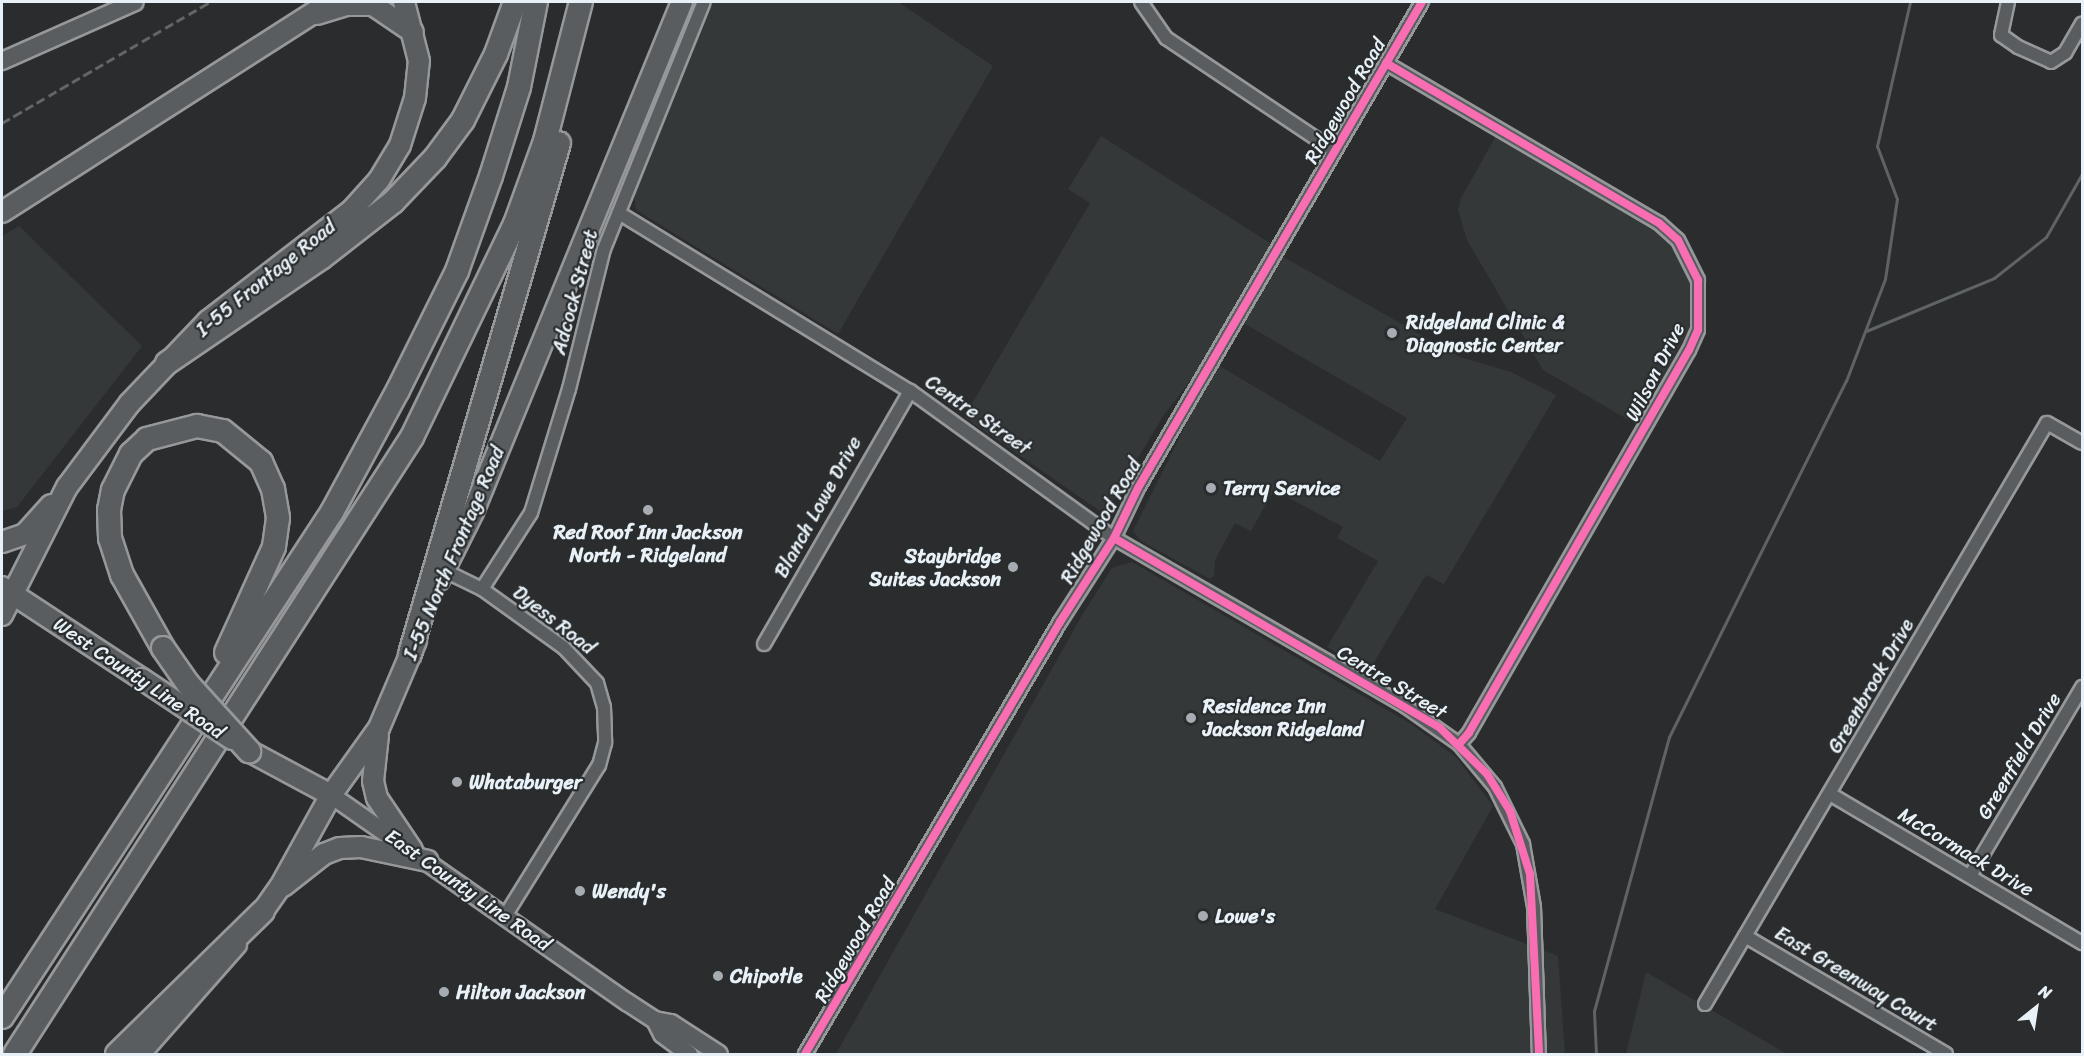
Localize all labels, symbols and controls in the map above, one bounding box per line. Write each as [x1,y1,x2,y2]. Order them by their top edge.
street label: Ridgewood Road [1299,34,1391,168]
street label: I-55 Frontage Road [191,214,341,342]
street label: Adcock Street [547,227,603,357]
place label: Ridgeland Clinic & Diagnostic Center [1406,310,1565,357]
street label: Wilson Drive [1620,319,1690,425]
marker: Ridgeland Clinic & Diagnostic Center [1383,324,1401,342]
street label: Centre Street [920,370,1036,460]
street label: Blanch Lowe Drive [769,432,867,582]
street label: I-55 North Frontage Road [398,443,510,663]
street label: Ridgewood Road [1055,454,1147,588]
place label: Terry Service [1223,476,1340,500]
marker: Terry Service [1204,481,1218,495]
marker: Red Roof Inn Jackson North - Ridgeland [641,503,655,517]
place label: Red Roof Inn Jackson North - Ridgeland [554,520,742,567]
place label: Staybridge Suites Jackson [870,544,1001,591]
marker: Staybridge Suites Jackson [1006,560,1020,574]
street label: Dyess Road [508,580,600,660]
street label: West County Line Road [49,612,229,744]
street label: Greenbrook Drive [1823,614,1919,758]
street label: Centre Street [1333,640,1451,724]
street label: Greenfield Drive [1972,688,2066,824]
place label: Residence Inn Jackson Ridgeland [1203,694,1363,741]
marker: Residence Inn Jackson Ridgeland [1184,711,1198,725]
place label: Whataburger [469,770,582,794]
marker: Whataburger [450,775,464,789]
street label: McCormack Drive [1894,802,2038,902]
street label: East County Line Road [381,824,555,956]
street label: Ridgewood Road [809,873,901,1007]
place label: Wendy's [592,879,666,903]
marker: Wendy's [573,884,587,898]
place label: Lowe's [1215,904,1275,928]
marker: Lowe's [1196,909,1210,923]
street label: East Greenway Court [1770,921,1942,1037]
place label: Chipotle [730,964,803,988]
marker: Chipotle [711,969,725,983]
text: N [2033,977,2057,1007]
north arrow [2006,978,2066,1038]
place label: Hilton Jackson [456,980,585,1004]
marker: Hilton Jackson [437,985,451,999]

